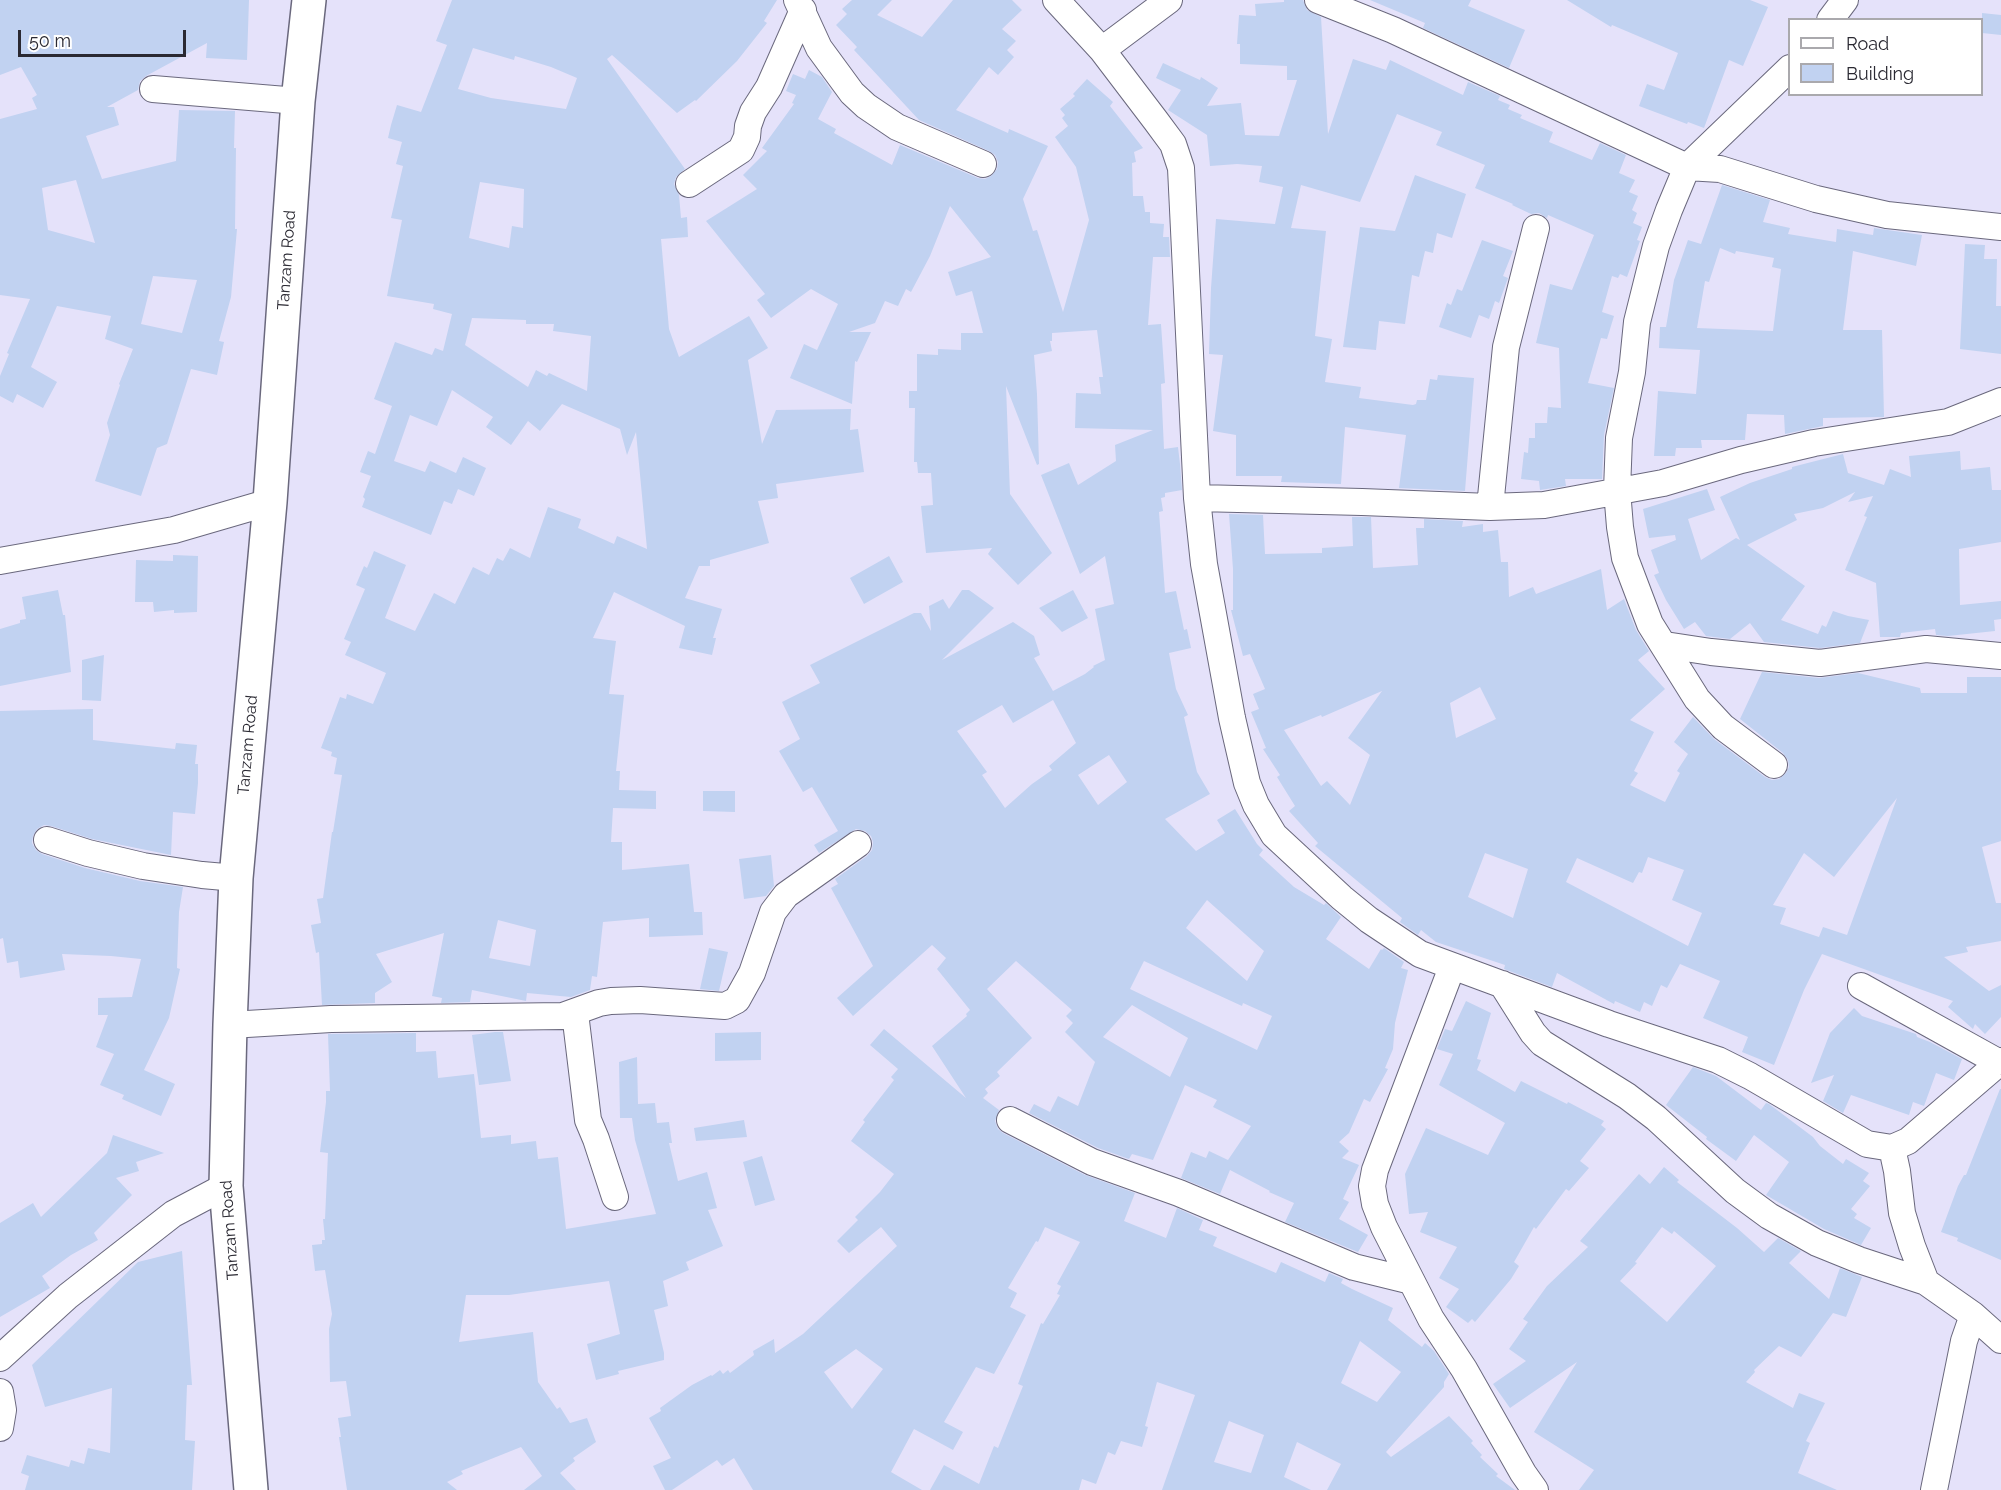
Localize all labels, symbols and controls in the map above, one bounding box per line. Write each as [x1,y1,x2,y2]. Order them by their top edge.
scale bar [21,18,189,56]
legend [1788,18,1983,96]
text: 50 m [29,30,71,51]
text: Road [1846,33,1889,54]
text: Building [1846,63,1914,84]
street label: Tanzam Road [274,210,300,310]
street label: Tanzam Road [234,694,262,796]
street label: Tanzam Road [217,1180,243,1280]

